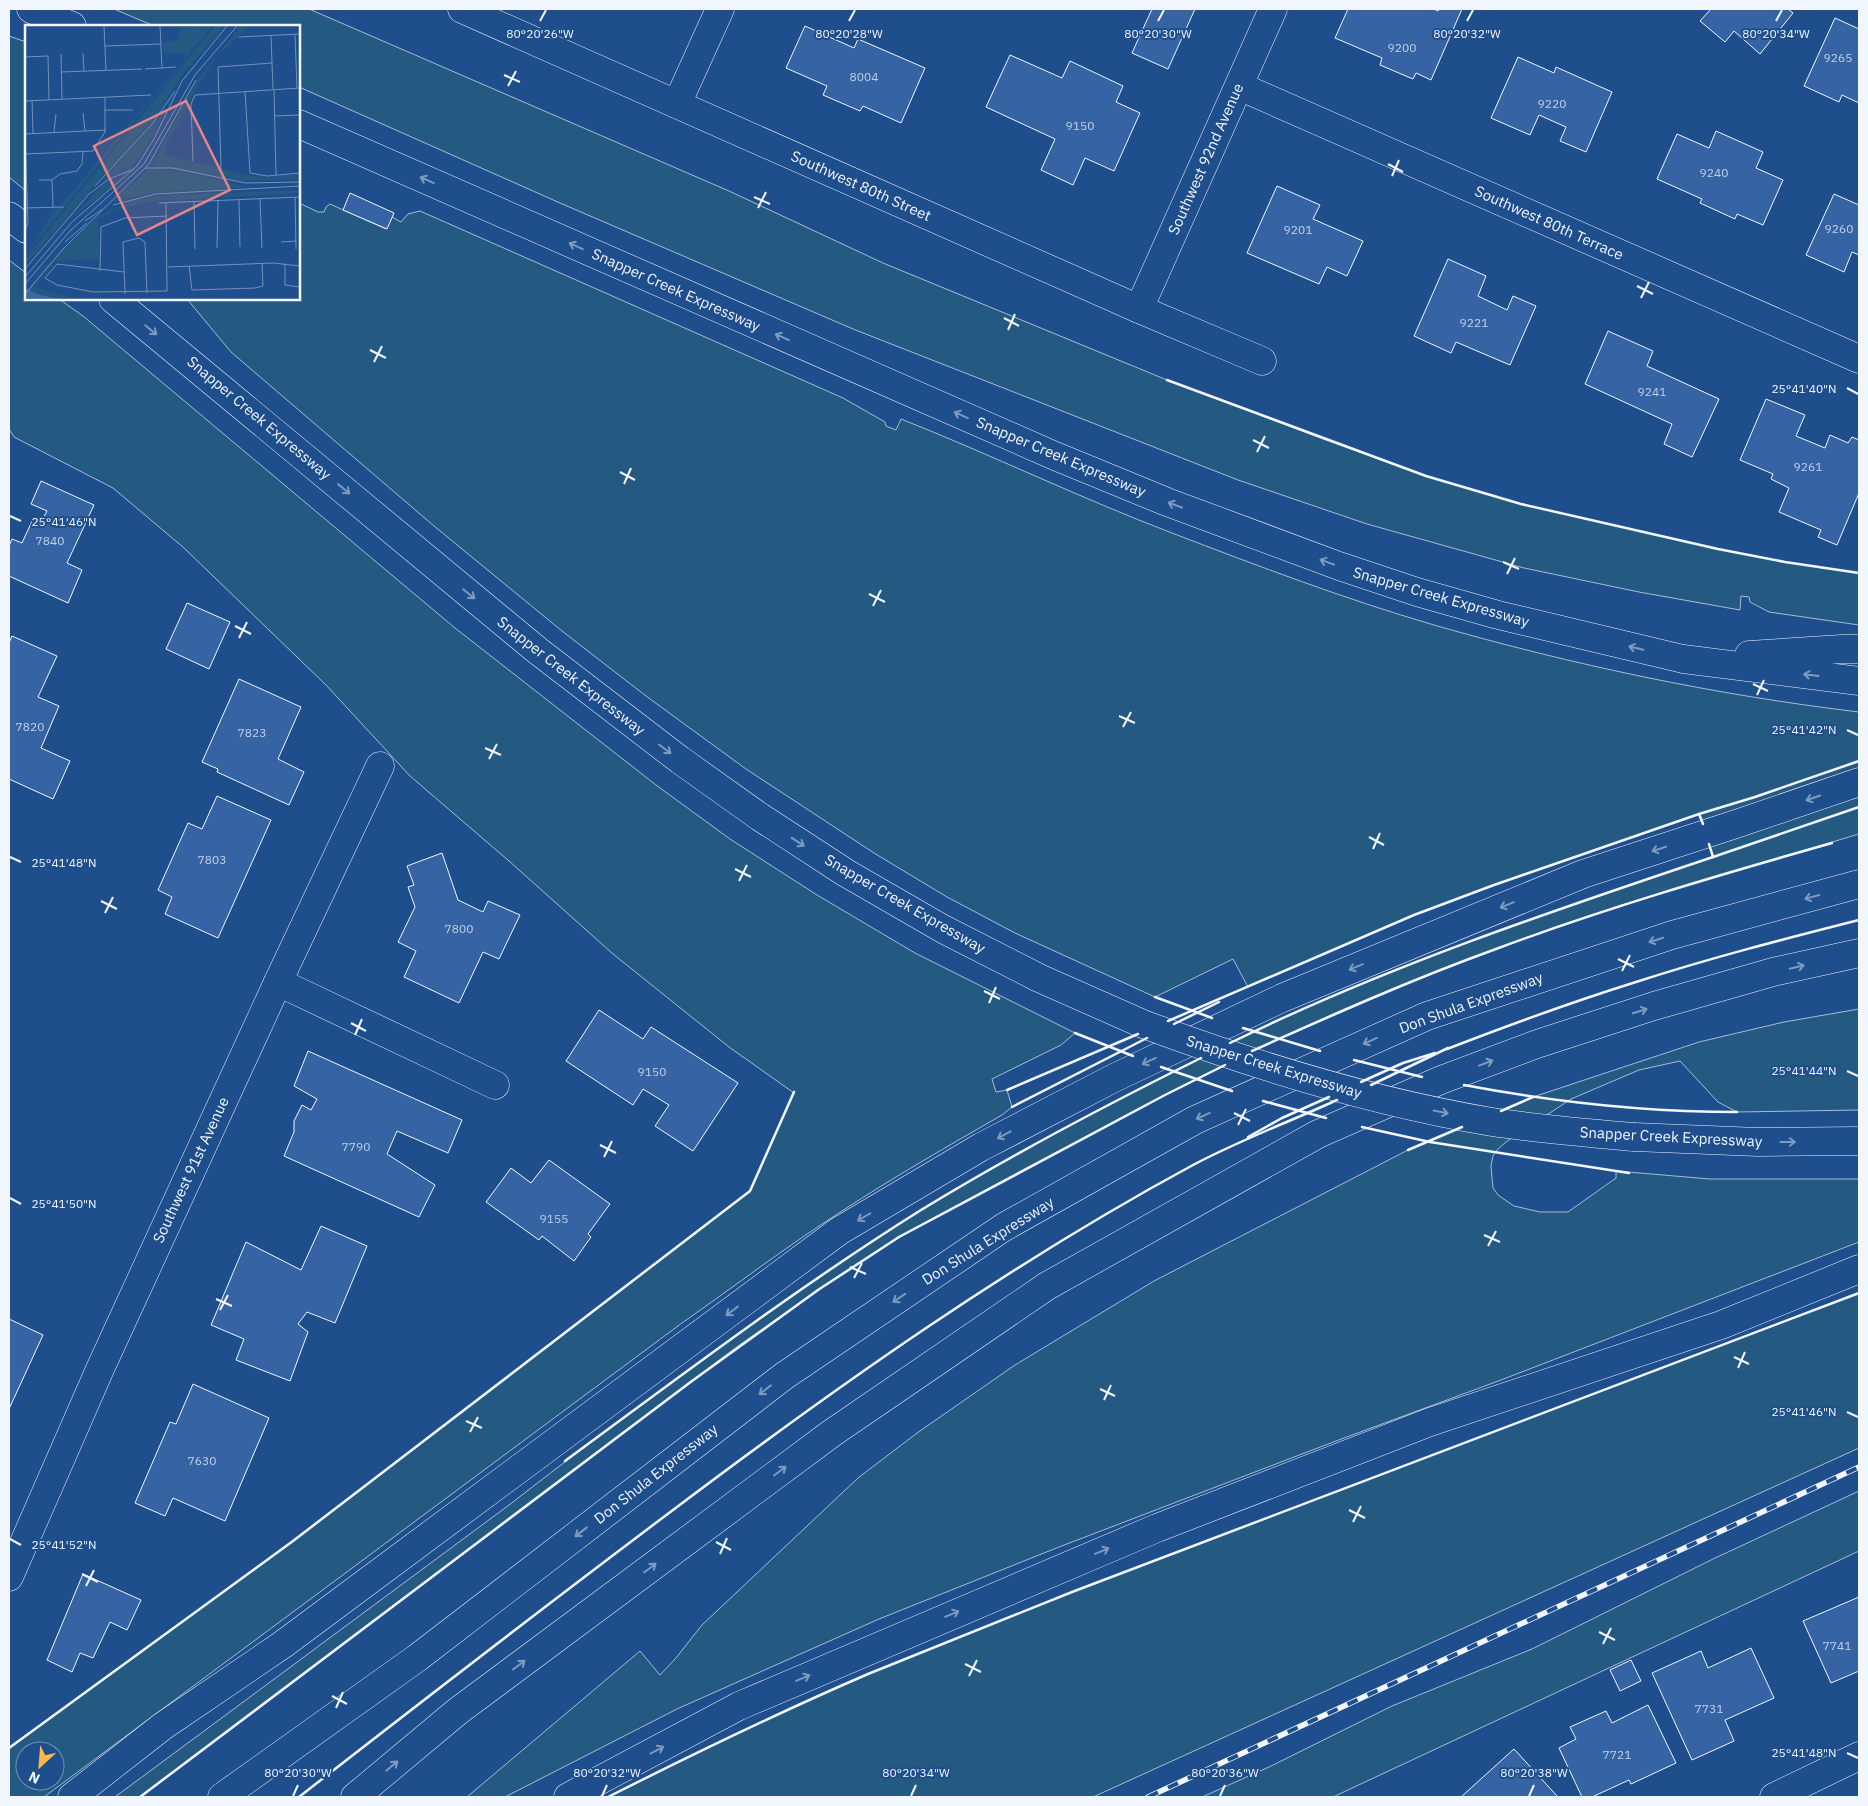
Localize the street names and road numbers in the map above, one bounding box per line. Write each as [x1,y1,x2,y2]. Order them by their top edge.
street label: Southwest 92nd Avenue [1164,80,1248,238]
street label: Southwest 80th Street [788,146,934,225]
street label: Southwest 80th Terrace [1472,181,1627,264]
street label: Snapper Creek Expressway [589,244,764,336]
street label: Snapper Creek Expressway [183,352,336,484]
street label: Snapper Creek Expressway [973,412,1149,501]
street label: Snapper Creek Expressway [1351,562,1532,631]
street label: Snapper Creek Expressway [494,612,649,740]
street label: Snapper Creek Expressway [821,850,989,958]
street label: Don Shula Expressway [1396,967,1546,1037]
street label: Snapper Creek Expressway [1184,1031,1365,1102]
street label: Southwest 91st Avenue [148,1094,233,1246]
street label: Snapper Creek Expressway [1579,1122,1763,1151]
street label: Don Shula Expressway [918,1192,1058,1289]
street label: Don Shula Expressway [590,1419,722,1528]

